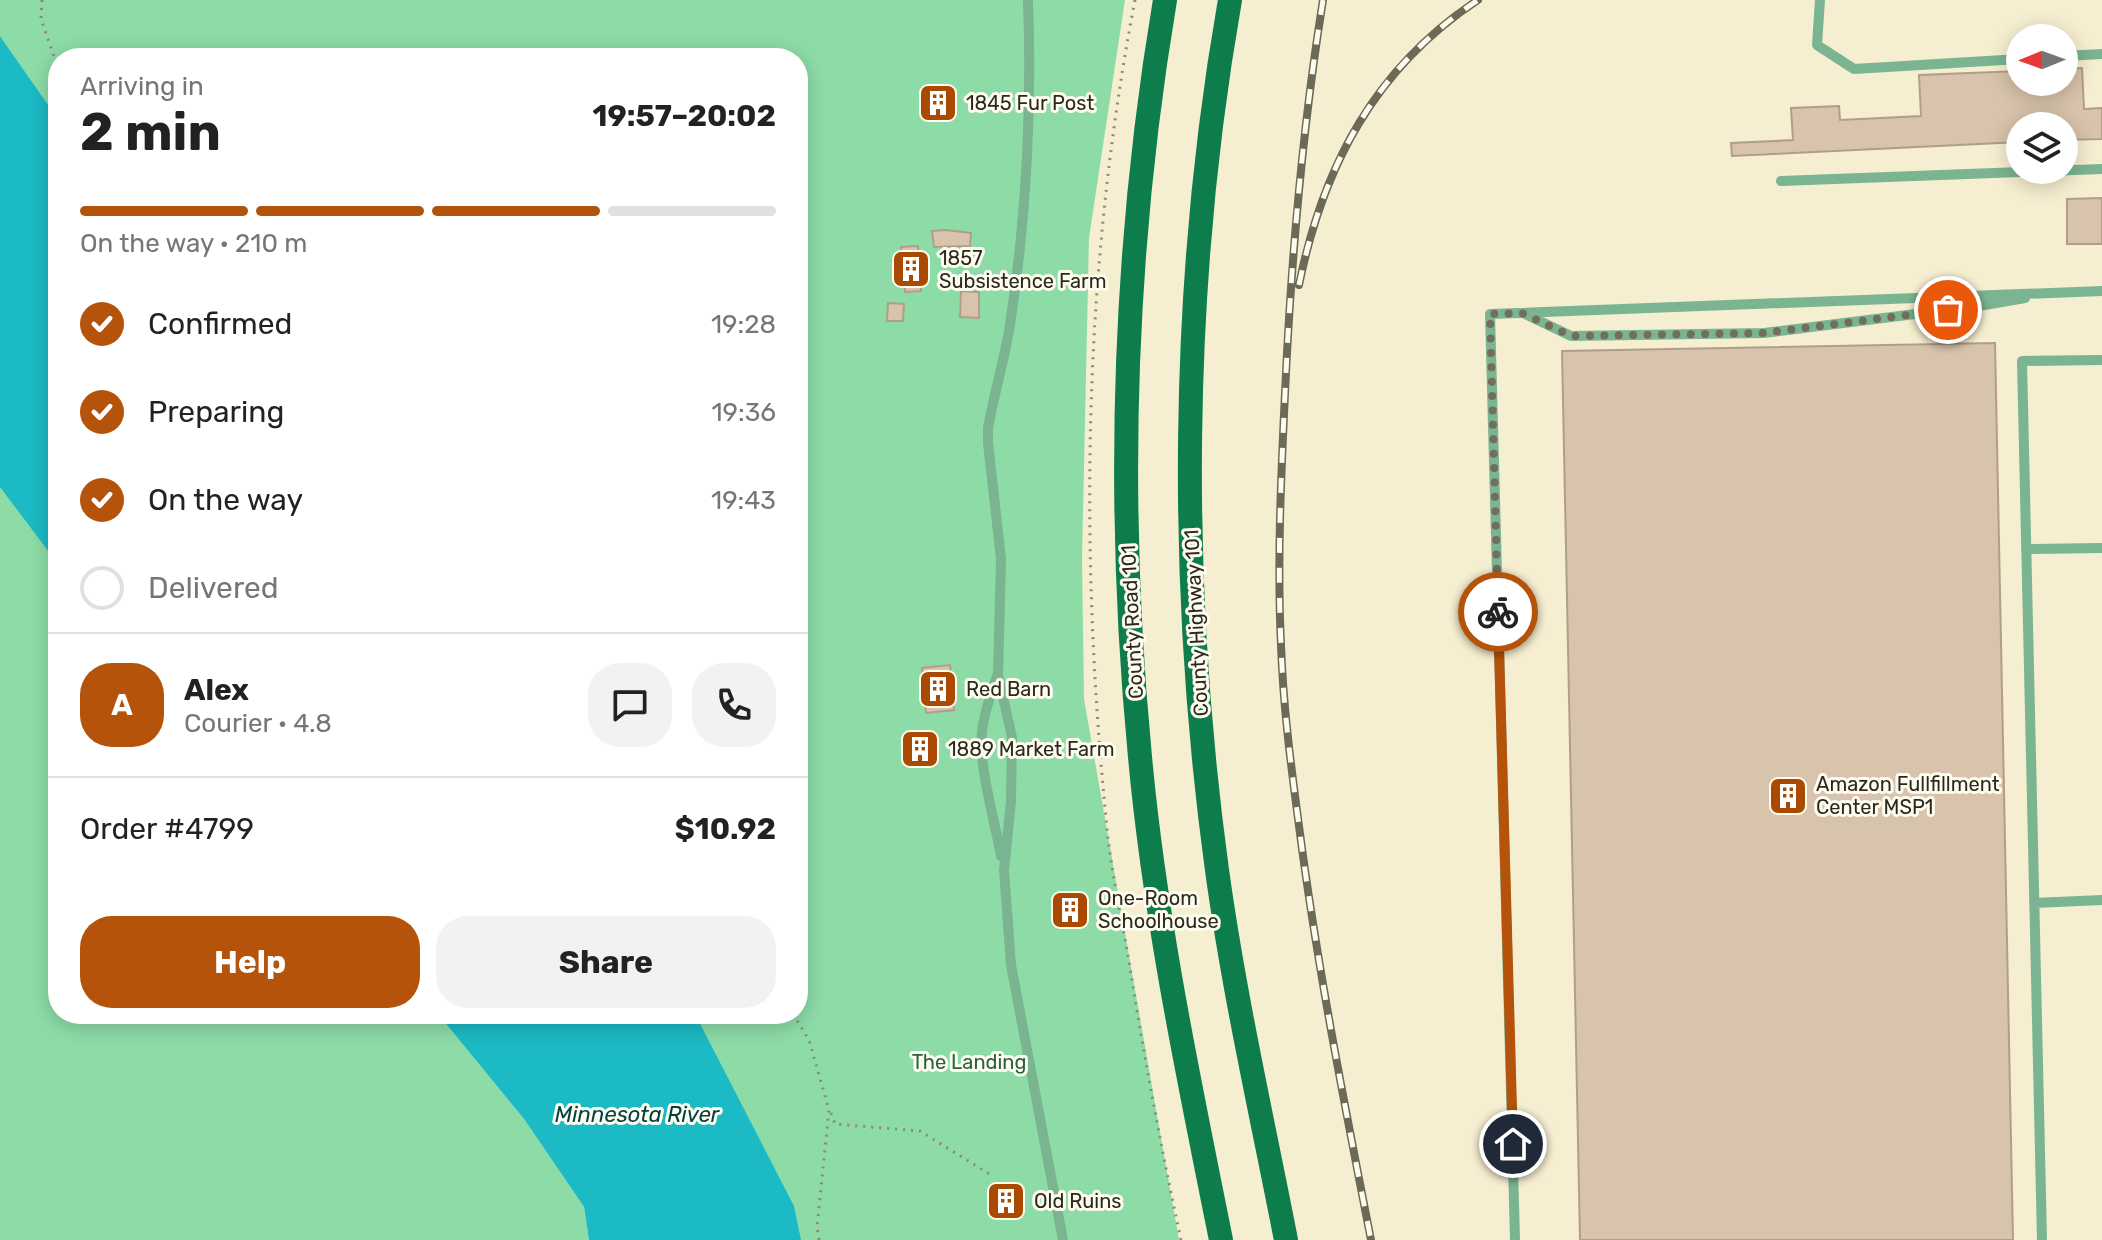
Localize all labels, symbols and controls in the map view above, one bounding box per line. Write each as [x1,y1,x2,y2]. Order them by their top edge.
north arrow [2006,24,2078,96]
map controls [2006,24,2078,184]
text: Arriving in [80,71,204,102]
building icon: 1845 Fur Post [917,82,959,124]
place label: 1845 Fur Post [966,91,1094,115]
text: 19:57–20:02 [593,98,776,134]
text: 2 min [80,101,221,163]
button: layers [2006,112,2078,184]
text: On the way · 210 m [80,228,307,259]
place label: 1857 Subsistence Farm [939,246,1106,293]
building icon: 1857 Subsistence Farm [890,248,932,290]
pin [1914,276,1982,344]
icon: bag [1926,288,1970,332]
icon: check [80,302,124,346]
text: Confirmed [148,306,292,342]
text: 19:28 [711,309,776,340]
icon: check [80,390,124,434]
text: Preparing [148,394,284,430]
text: 19:36 [711,397,776,428]
icon: check [80,478,124,522]
text: On the way [148,482,303,518]
text: 19:43 [711,485,776,516]
street label: County Highway 101 [1179,529,1213,717]
street label: County Road 101 [1116,544,1148,700]
text: Delivered [148,570,279,606]
courier [1458,572,1538,652]
icon: bike [1476,590,1520,634]
button: chat [588,663,672,747]
button: phone [692,663,776,747]
building icon: Red Barn [917,668,959,710]
text: Alex [184,672,249,708]
place label: Red Barn [966,677,1051,701]
text: A [111,687,133,723]
text: Courier · 4.8 [184,708,332,739]
building icon: 1889 Market Farm [899,728,941,770]
place label: 1889 Market Farm [948,737,1115,761]
place label: Amazon Fullfillment Center MSP1 [1816,772,2000,819]
building icon: Amazon Fullfillment Center MSP1 [1767,775,1809,817]
text: Order #4799 [80,811,254,847]
text: $10.92 [675,811,776,847]
place label: One-Room Schoolhouse [1098,886,1219,933]
building icon: One-Room Schoolhouse [1049,889,1091,931]
button: Help [80,916,420,1008]
button: Share [436,916,776,1008]
park label: The Landing [912,1050,1026,1074]
water label: Minnesota River [555,1101,721,1128]
pin [1479,1110,1547,1178]
icon: home [1491,1122,1535,1166]
building icon: Old Ruins [985,1180,1027,1222]
place label: Old Ruins [1034,1189,1122,1213]

